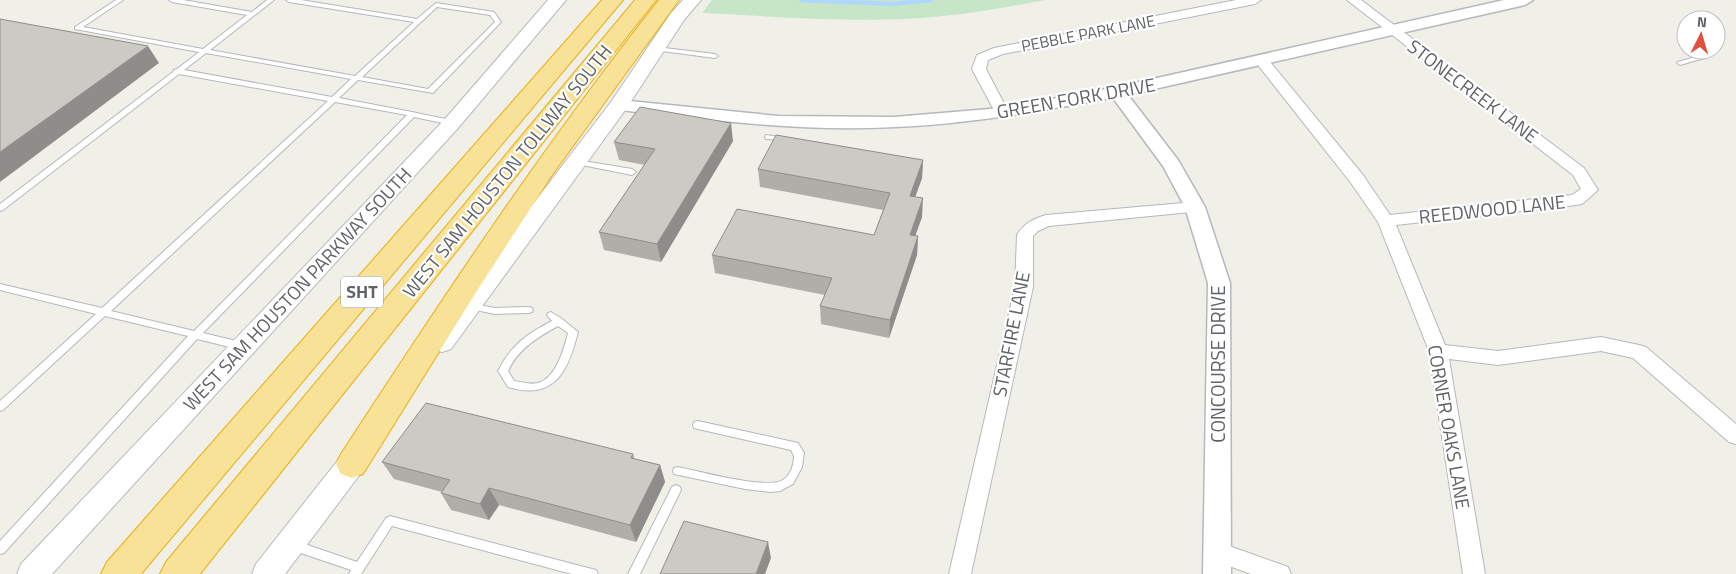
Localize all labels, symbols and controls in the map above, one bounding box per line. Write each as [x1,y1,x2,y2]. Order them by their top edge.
street label: PEBBLE PARK LANE [1019,8,1157,58]
north arrow [1676,10,1726,60]
text: N [1696,11,1708,32]
street label: STONECREEK LANE [1402,32,1545,150]
street label: WEST SAM HOUSTON TOLLWAY SOUTH [395,38,618,304]
street label: GREEN FORK DRIVE [994,69,1158,126]
street label: WEST SAM HOUSTON PARKWAY SOUTH [176,160,418,417]
street label: REEDWOOD LANE [1417,186,1567,231]
street label: STARFIRE LANE [984,269,1037,399]
road number: SHT [341,276,383,308]
street label: CONCOURSE DRIVE [1203,285,1232,443]
street label: CORNER OAKS LANE [1421,343,1478,511]

